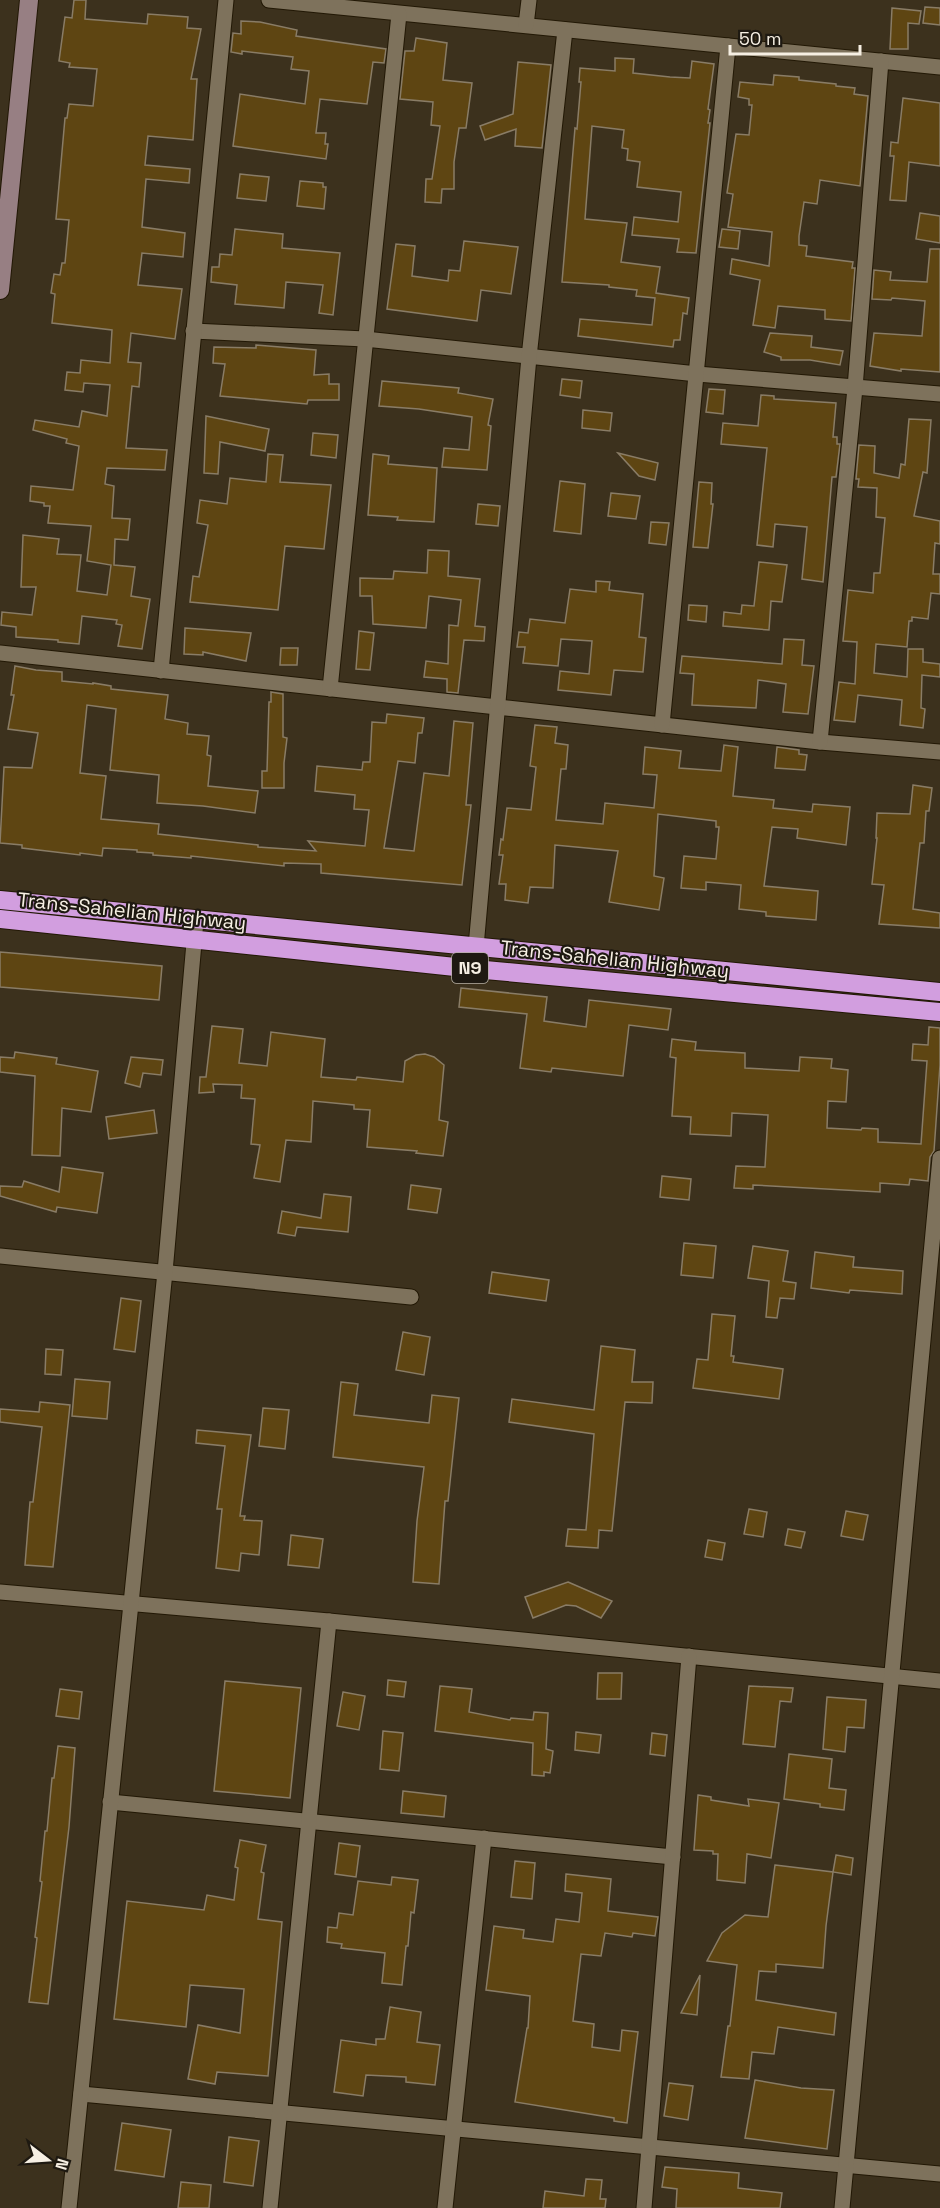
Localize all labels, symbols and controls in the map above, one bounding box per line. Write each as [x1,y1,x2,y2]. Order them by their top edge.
scale bar [730,18,860,56]
text: 50 m [739,27,781,50]
street label: Trans-Sahelian Highway [16,886,248,936]
street label: Trans-Sahelian Highway [499,934,731,984]
road number: N9 [452,953,488,983]
north arrow [18,2130,78,2190]
text: N [50,2156,73,2172]

